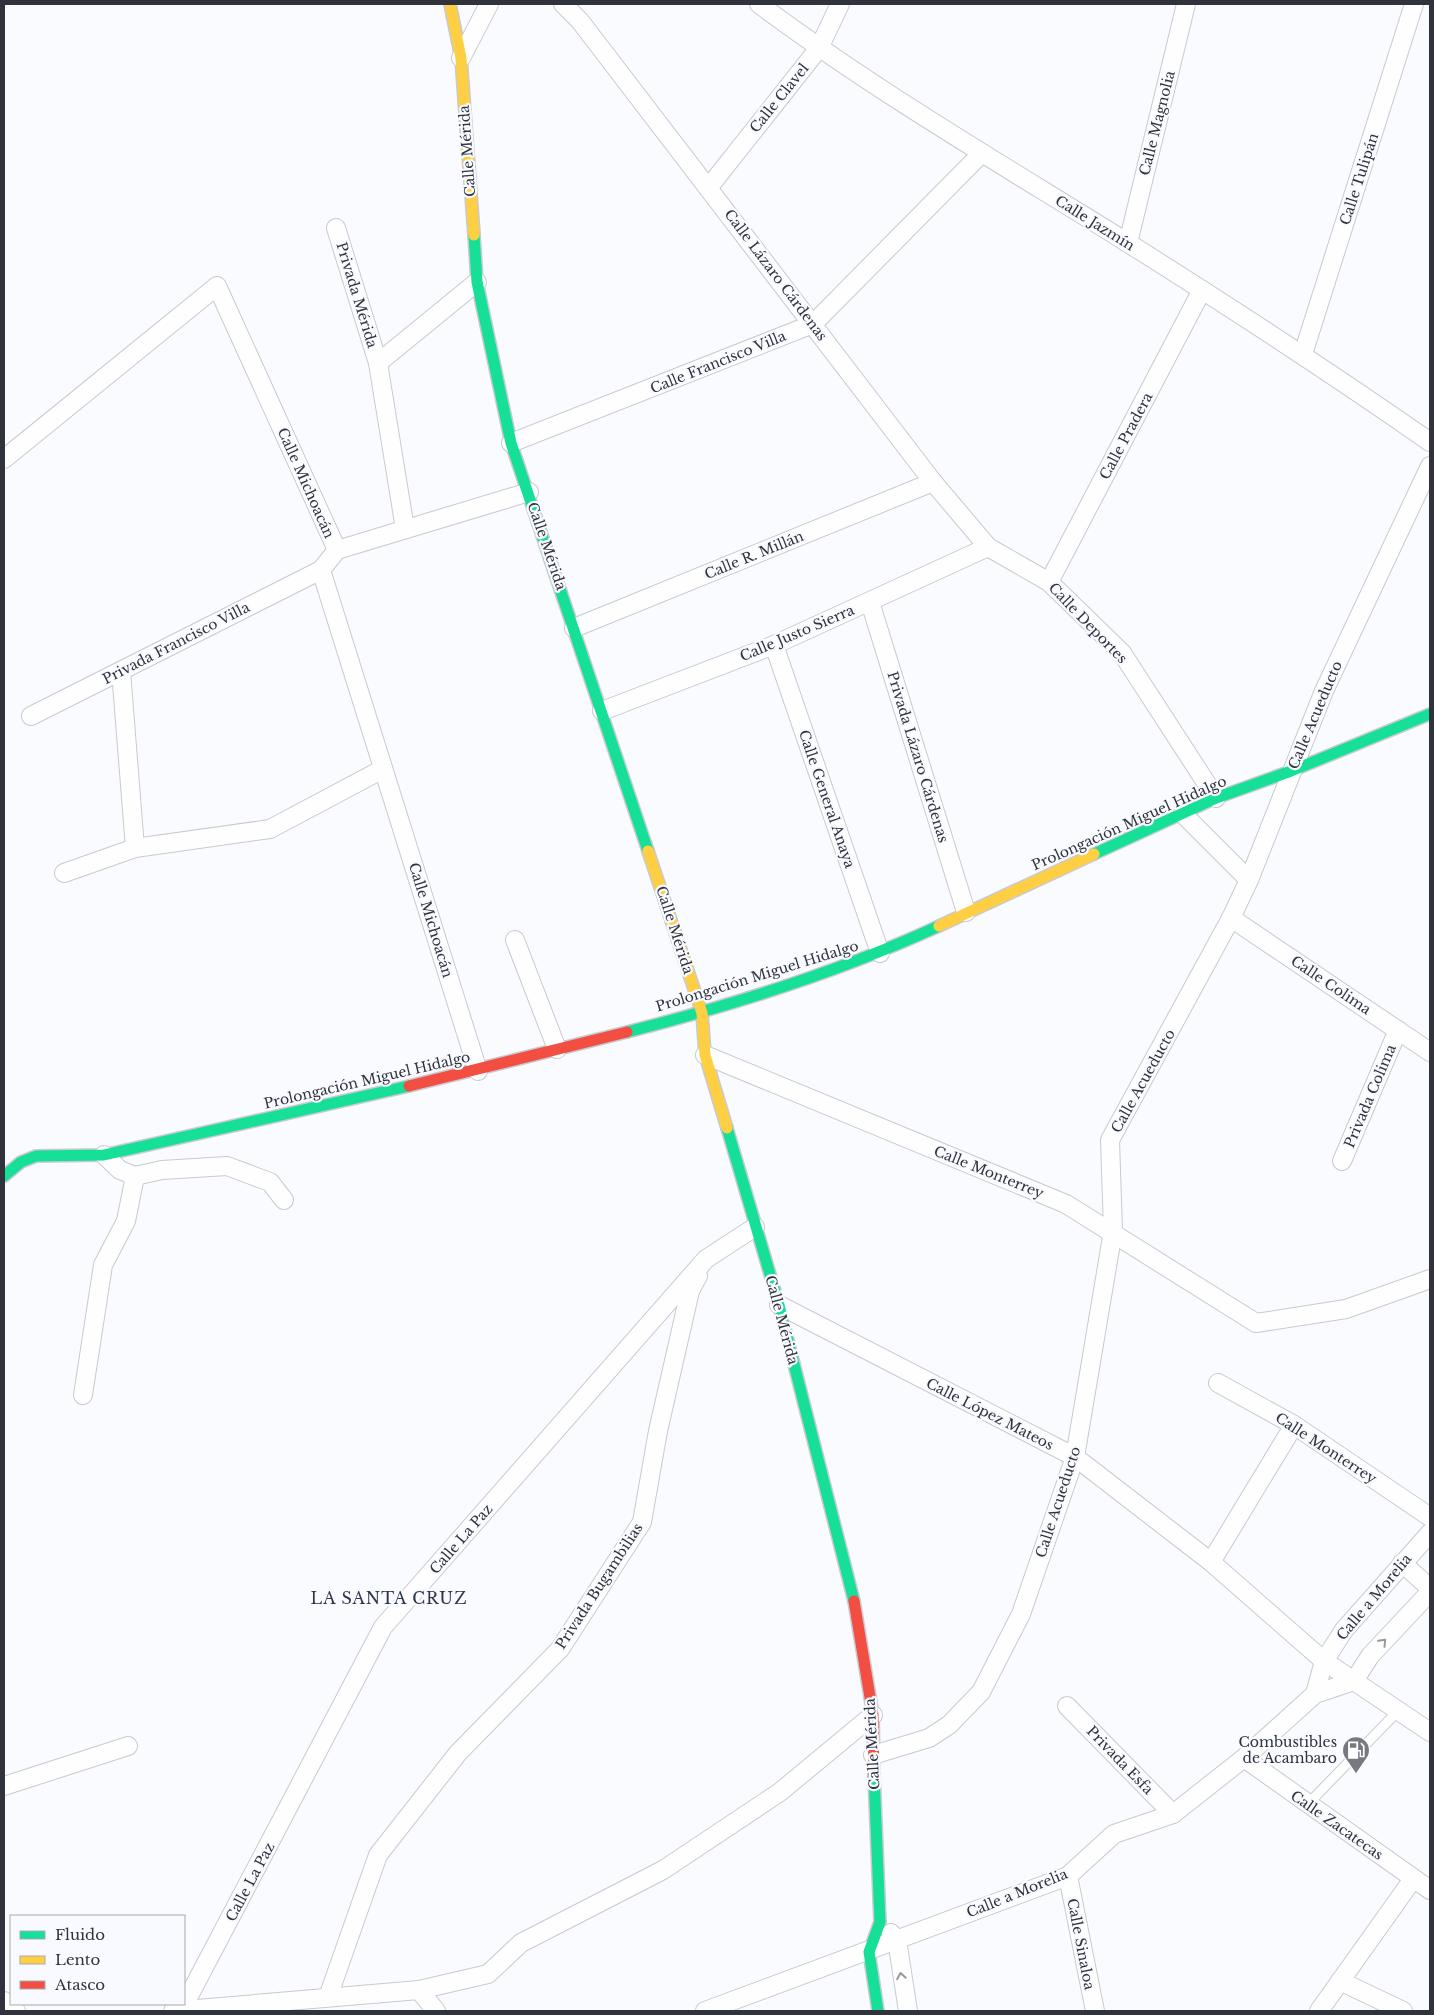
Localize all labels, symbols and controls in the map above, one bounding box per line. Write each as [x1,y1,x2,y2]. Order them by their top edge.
street label: Calle Clavel [746,59,813,136]
street label: Calle Magnolia [1135,68,1179,177]
street label: Calle Mérida [455,104,479,197]
street label: Calle Tulipán [1336,130,1382,227]
street label: Calle Jazmín [1052,191,1138,255]
street label: Calle Lázaro Cárdenas [721,206,831,344]
street label: Privada Mérida [332,240,382,350]
street label: Calle Francisco Villa [648,326,789,397]
street label: Calle Pradera [1095,389,1157,483]
street label: Calle Michoacán [274,425,339,541]
street label: Calle Mérida [524,500,571,593]
street label: Calle R. Millán [702,527,807,583]
street label: Calle Deportes [1045,579,1131,667]
street label: Privada Francisco Villa [99,598,253,688]
street label: Calle Justo Sierra [737,601,857,665]
street label: Calle Acueducto [1284,658,1346,772]
street label: Privada Lázaro Cárdenas [883,669,953,845]
street label: Calle General Anaya [795,728,859,871]
street label: Prolongación Miguel Hidalgo [1029,772,1229,874]
street label: Calle Michoacán [405,860,457,980]
street label: Calle Mérida [652,884,698,977]
street label: Prolongación Miguel Hidalgo [653,937,861,1015]
street label: Calle Colima [1288,952,1375,1018]
street label: Calle Acueducto [1107,1026,1179,1136]
street label: Privada Colima [1340,1041,1400,1150]
street label: Prolongación Miguel Hidalgo [262,1047,472,1113]
street label: Calle Monterrey [931,1142,1047,1202]
street label: Calle Mérida [761,1273,803,1367]
street label: Calle López Mateos [923,1374,1057,1454]
street label: Calle Monterrey [1272,1409,1380,1487]
street label: Calle Acueducto [1032,1444,1084,1560]
street label: Calle La Paz [426,1500,496,1578]
street label: Privada Bugambilias [551,1520,647,1652]
street label: Calle a Morelia [1333,1550,1416,1644]
district label: LA SANTA CRUZ [311,1588,467,1608]
one-way arrow [1377,1639,1386,1648]
street label: Calle Mérida [861,1697,883,1790]
street label: Privada Esfa [1083,1722,1157,1798]
place label: Combustibles de Acambaro [1239,1733,1337,1767]
fuel station icon: Combustibles de Acambaro [1341,1735,1371,1774]
street label: Calle Zacatecas [1287,1786,1387,1864]
street label: Calle La Paz [222,1839,278,1925]
street label: Calle a Morelia [964,1864,1070,1921]
street label: Calle Sinaloa [1063,1897,1099,1991]
legend [10,1915,185,2005]
text: Fluido [55,1925,105,1944]
text: Lento [55,1950,101,1969]
one-way arrow [897,1971,907,1980]
text: Atasco [54,1975,105,1994]

